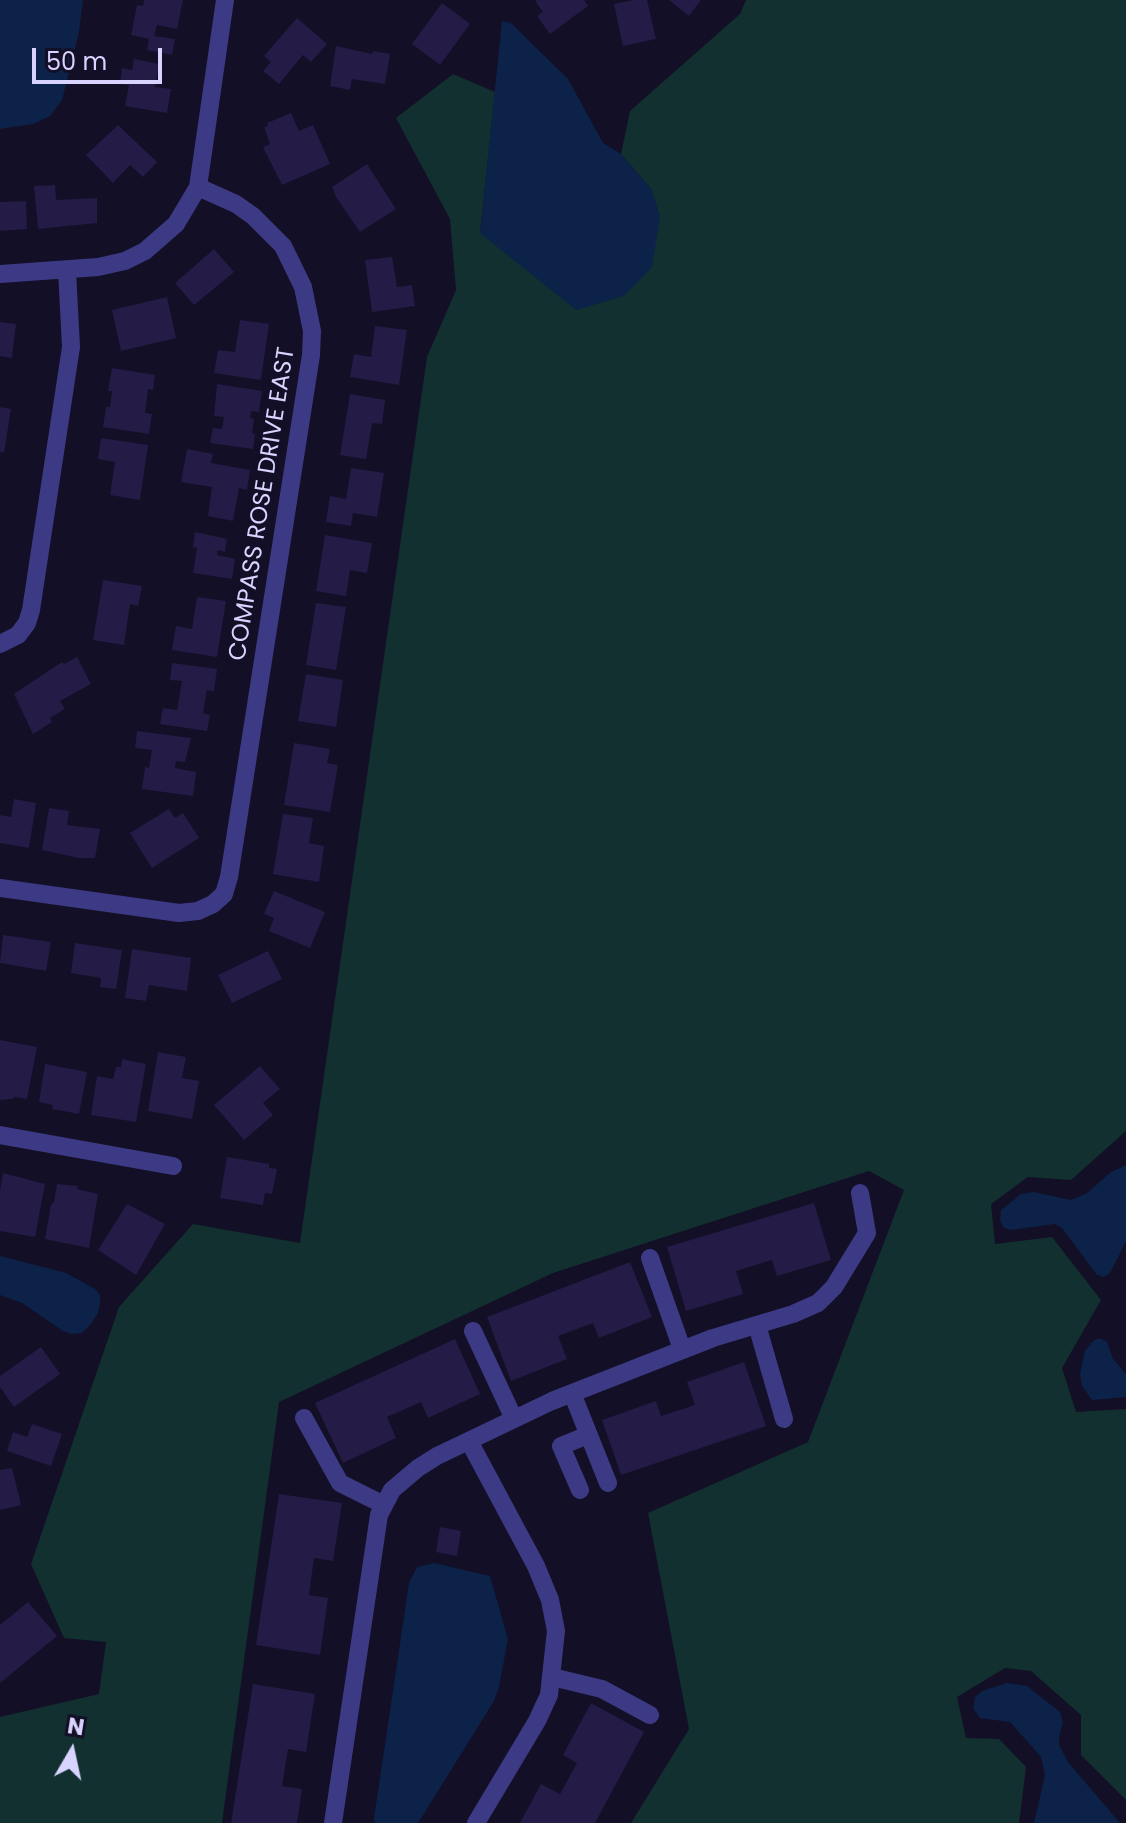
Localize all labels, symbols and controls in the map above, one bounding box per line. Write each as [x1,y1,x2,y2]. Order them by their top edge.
scale bar [36,32,166,82]
text: 50 m [46,45,107,78]
street label: COMPASS ROSE DRIVE EAST [224,345,302,663]
text: N [65,1710,86,1743]
north arrow [32,1711,112,1791]

